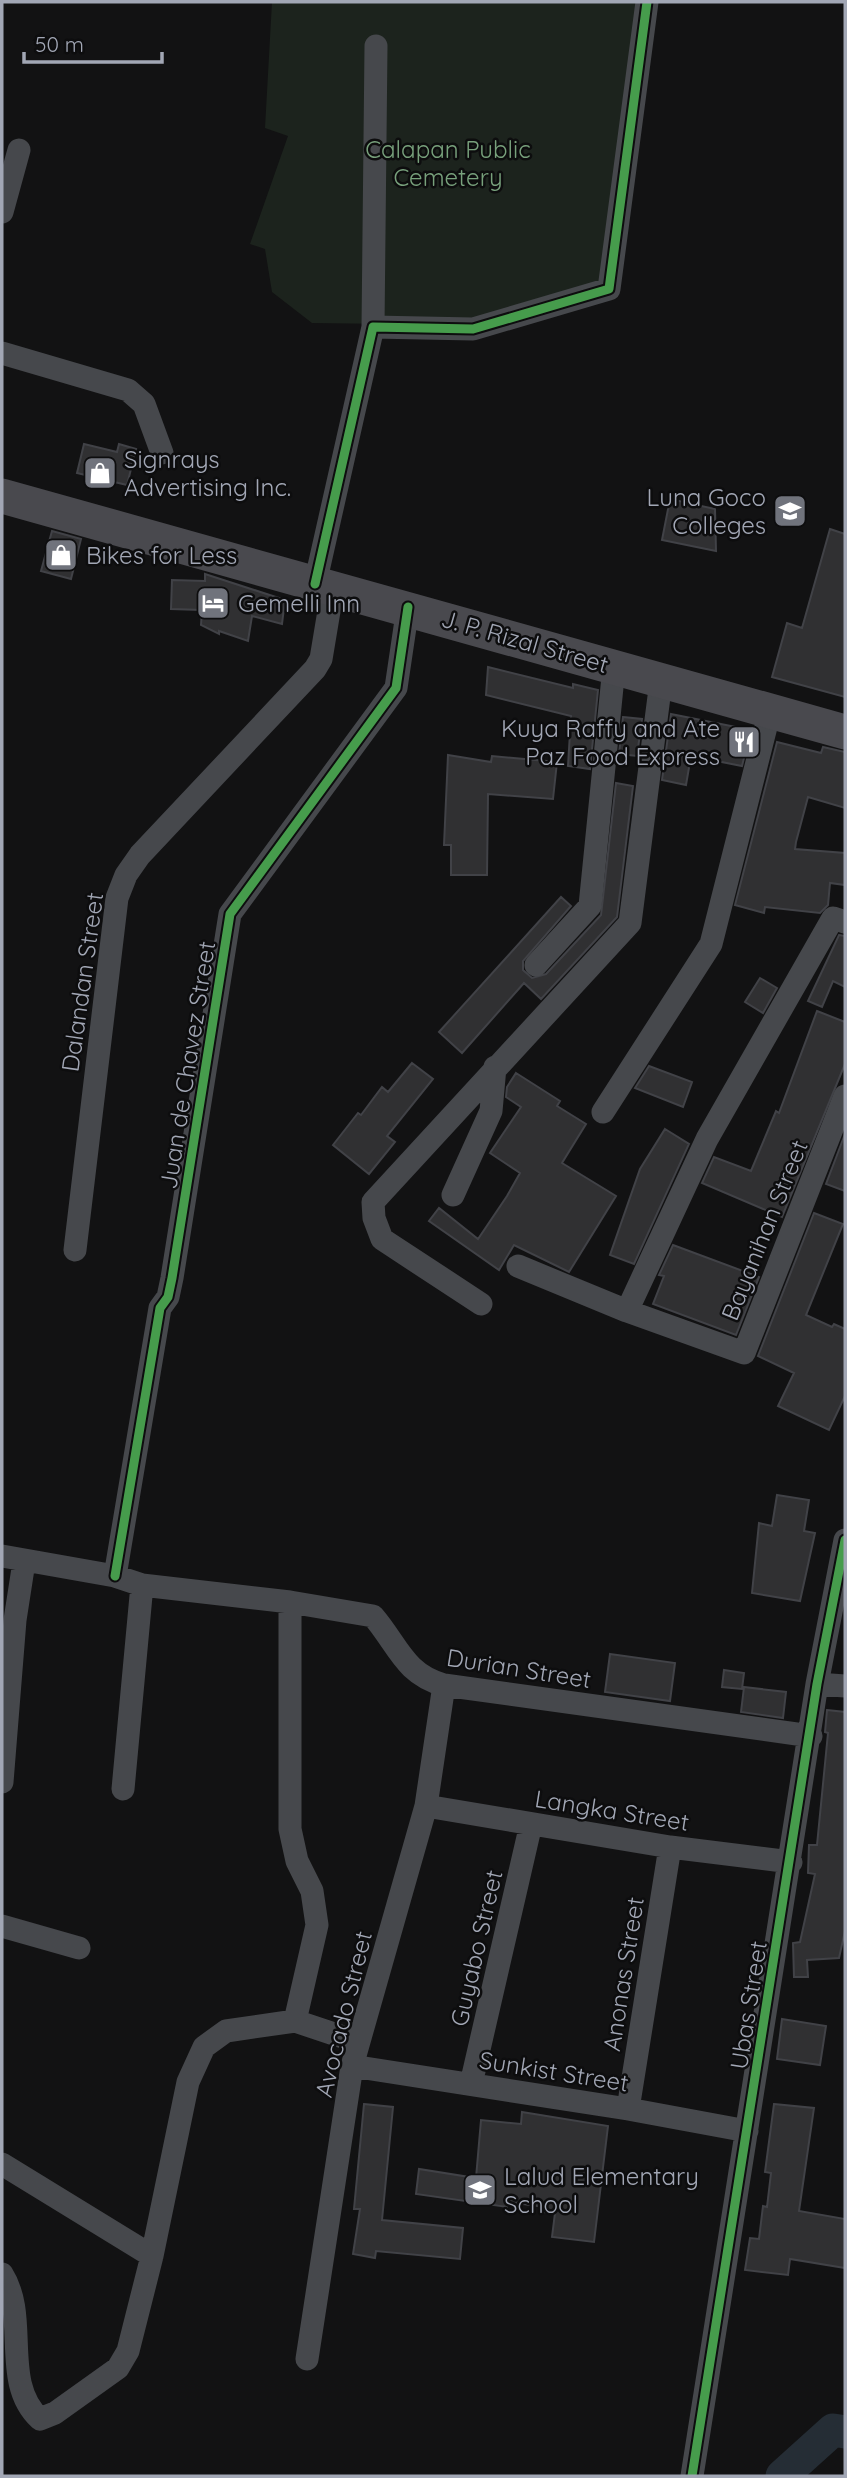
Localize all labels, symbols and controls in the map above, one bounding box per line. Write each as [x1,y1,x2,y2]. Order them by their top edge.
scale bar [24,21,163,65]
text: 50 m [35,31,84,57]
park label: Calapan Public Cemetery [365,134,531,192]
place label: Signrays Advertising Inc. [124,444,291,502]
shop icon: Signrays Advertising Inc. [81,454,119,492]
place label: Luna Goco Colleges [647,482,766,540]
school or university icon: Luna Goco Colleges [771,492,809,530]
shop icon: Bikes for Less [42,536,80,574]
place label: Bikes for Less [86,540,237,570]
hotel icon: Gemelli Inn [194,584,232,622]
place label: Gemelli Inn [238,588,360,618]
street label: J. P. Rizal Street [438,603,612,679]
place label: Kuya Raffy and Ate Paz Food Express [501,713,720,771]
restaurant icon: Kuya Raffy and Ate Paz Food Express [725,723,763,761]
street label: Dalandan Street [55,890,109,1074]
street label: Juan de Chavez Street [153,939,221,1191]
street label: Bayanihan Street [714,1136,814,1324]
street label: Durian Street [445,1642,593,1694]
street label: Langka Street [533,1783,691,1837]
street label: Guyabo Street [443,1867,509,2029]
street label: Anonas Street [596,1895,650,2053]
street label: Avocado Street [308,1928,378,2100]
street label: Ubas Street [723,1939,773,2071]
street label: Sunkist Street [477,2044,631,2098]
place label: Lalud Elementary School [504,2161,699,2219]
school or university icon: Lalud Elementary School [461,2171,499,2209]

